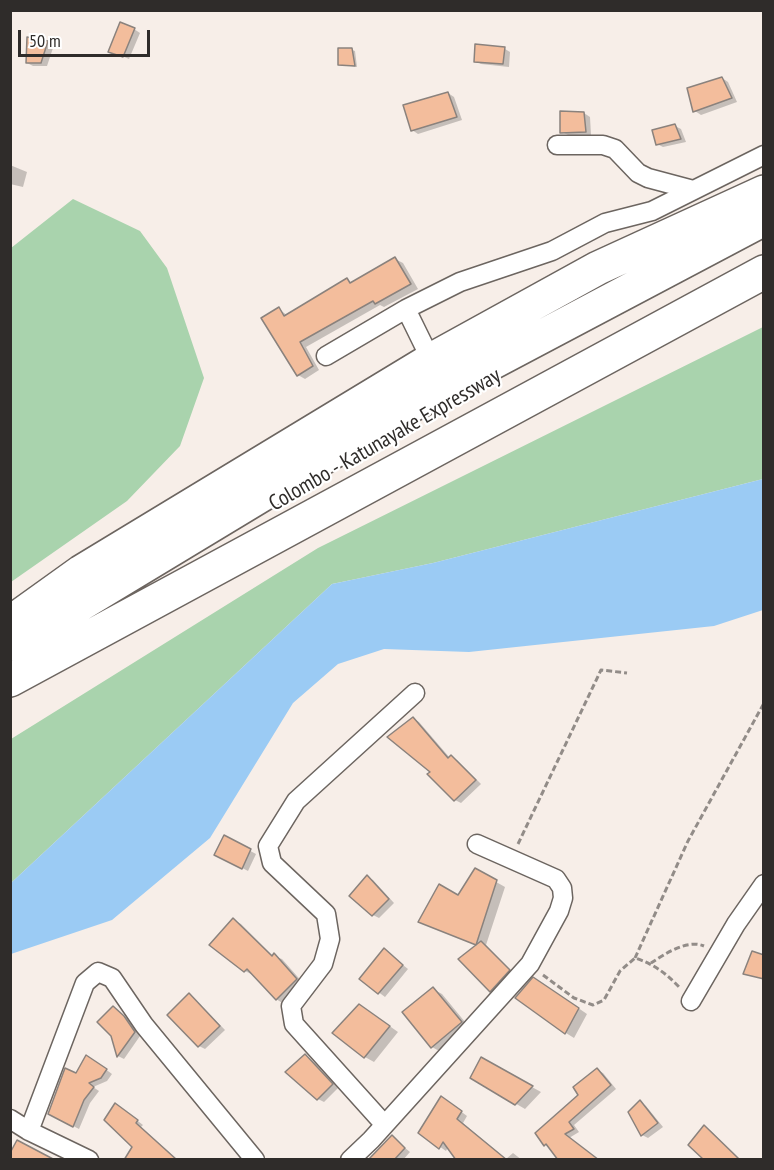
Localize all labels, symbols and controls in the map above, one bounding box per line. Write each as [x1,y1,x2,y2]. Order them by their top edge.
scale bar [21,18,153,56]
text: 50 m [29,29,61,52]
street label: Colombo - Katunayake Expressway [264,363,506,517]

